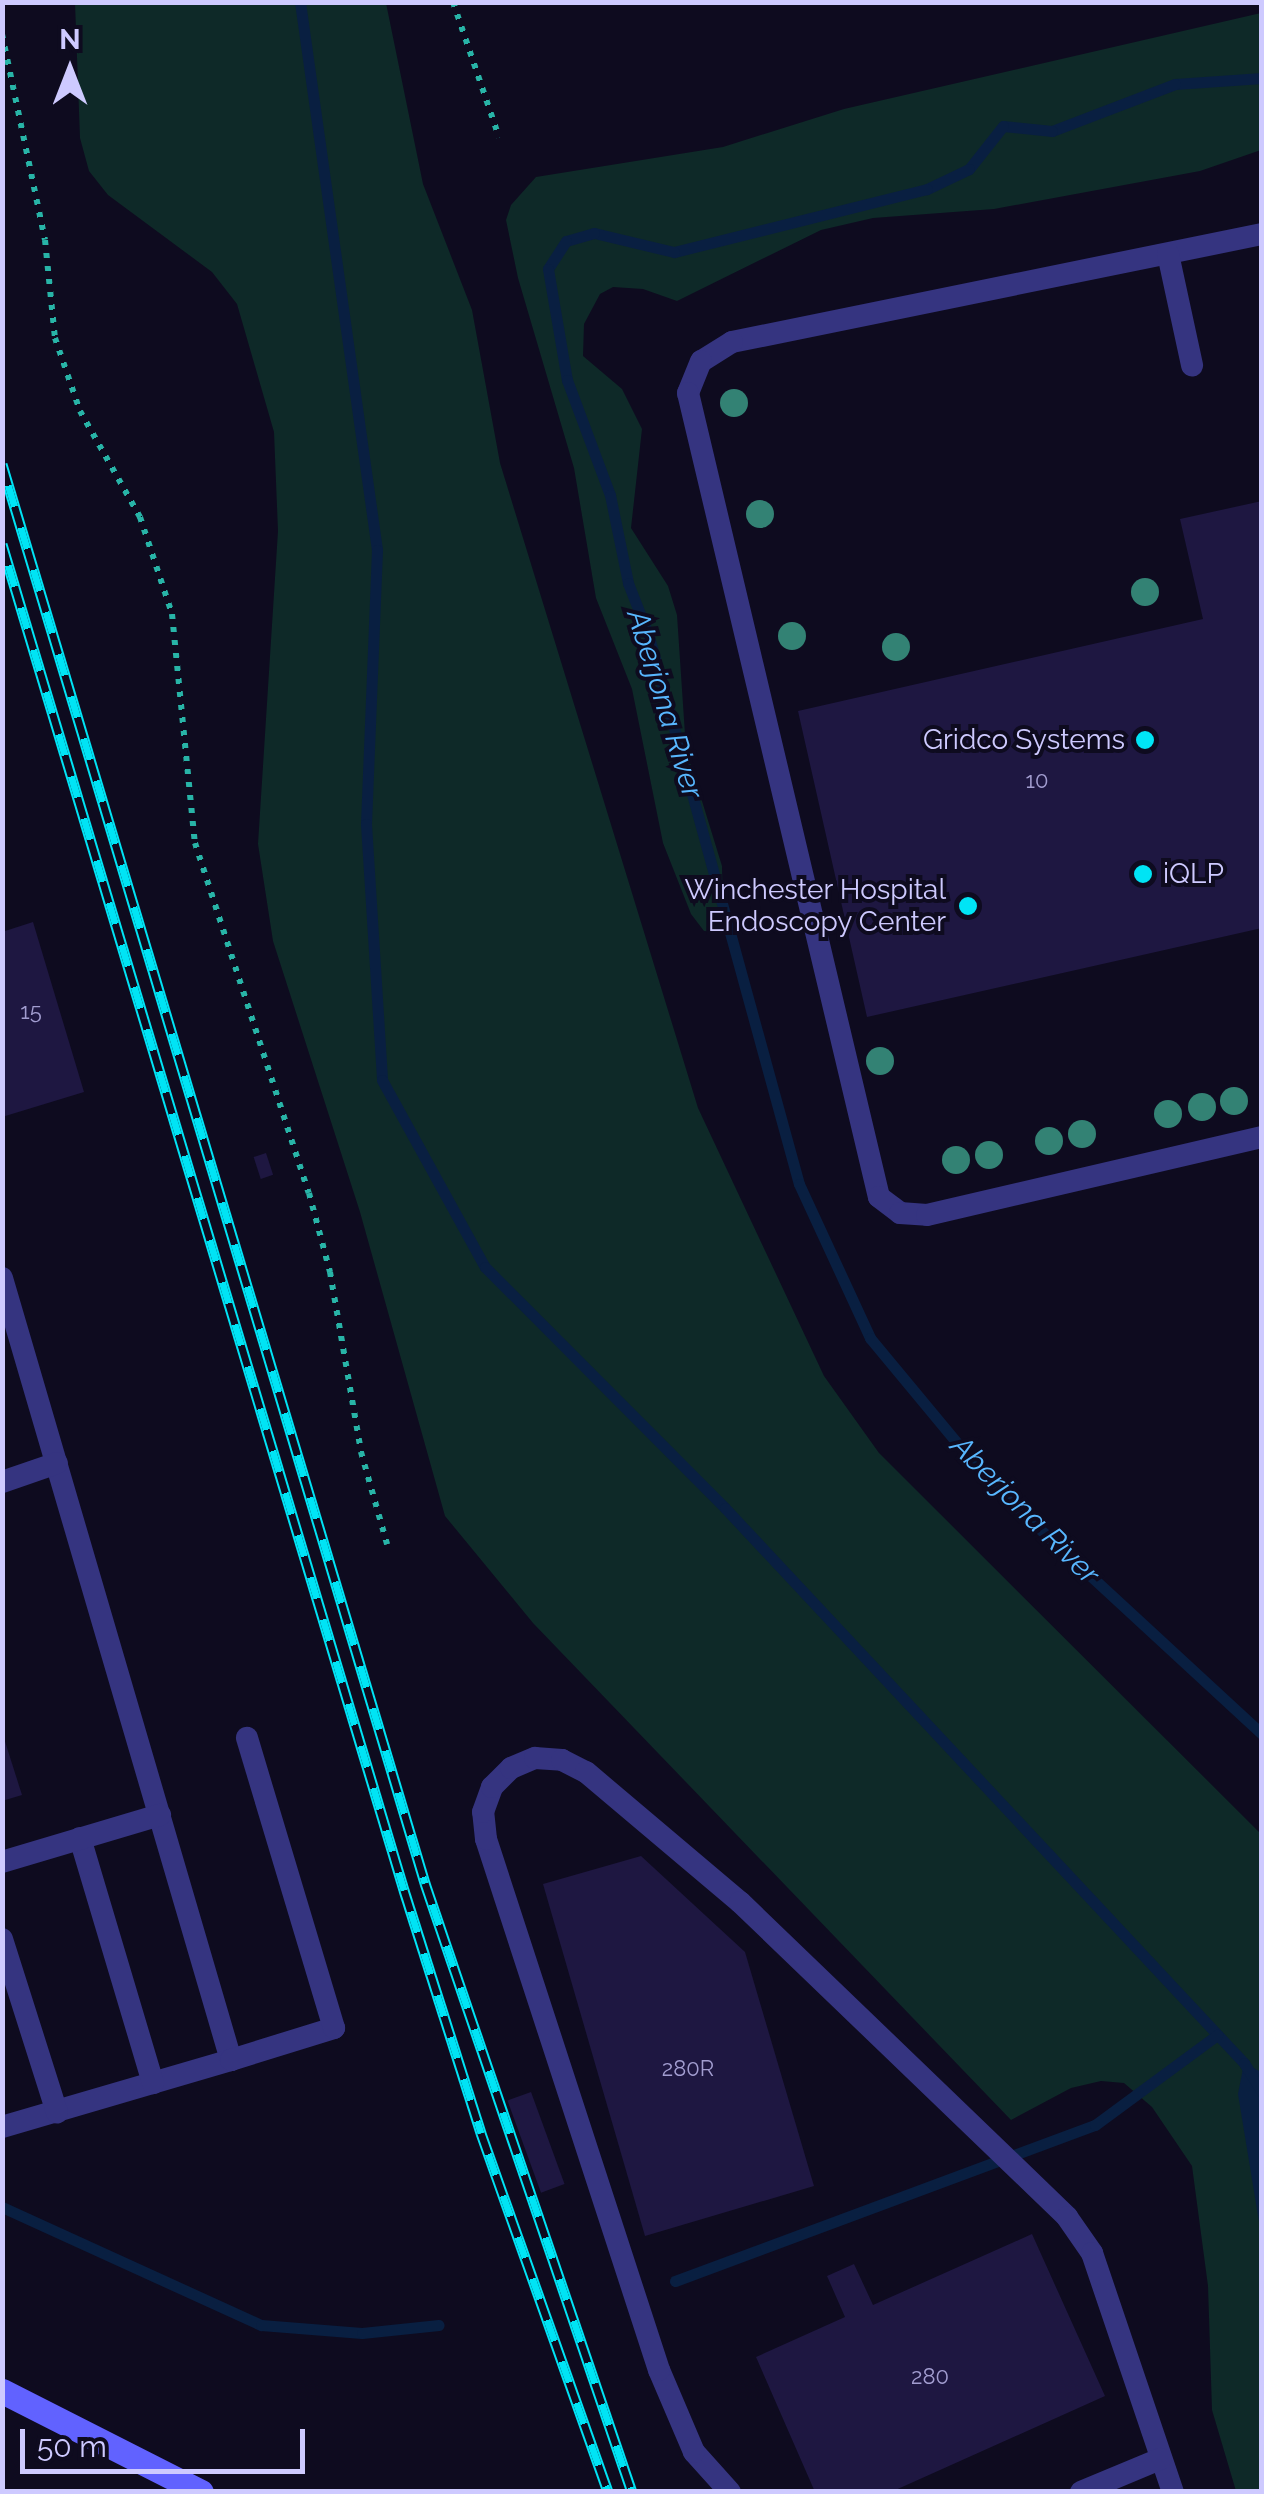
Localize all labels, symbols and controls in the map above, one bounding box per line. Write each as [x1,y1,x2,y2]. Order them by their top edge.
north arrow [20,20,120,120]
text: N [59,23,81,56]
water label: Aberjona River [619,605,711,803]
place label: Gridco Systems [923,723,1125,757]
marker: Gridco Systems [1134,729,1156,751]
house number: 10 [1026,768,1048,794]
place label: iQLP [1163,857,1224,891]
marker: iQLP [1132,863,1154,885]
place label: Winchester Hospital Endoscopy Center [684,873,946,939]
marker: Winchester Hospital Endoscopy Center [955,893,981,919]
house number: 15 [20,999,42,1025]
water label: Aberjona River [943,1428,1107,1592]
house number: 280R [662,2056,714,2082]
house number: 280 [911,2364,949,2390]
scale bar [25,2409,310,2471]
text: 50 m [37,2429,107,2464]

